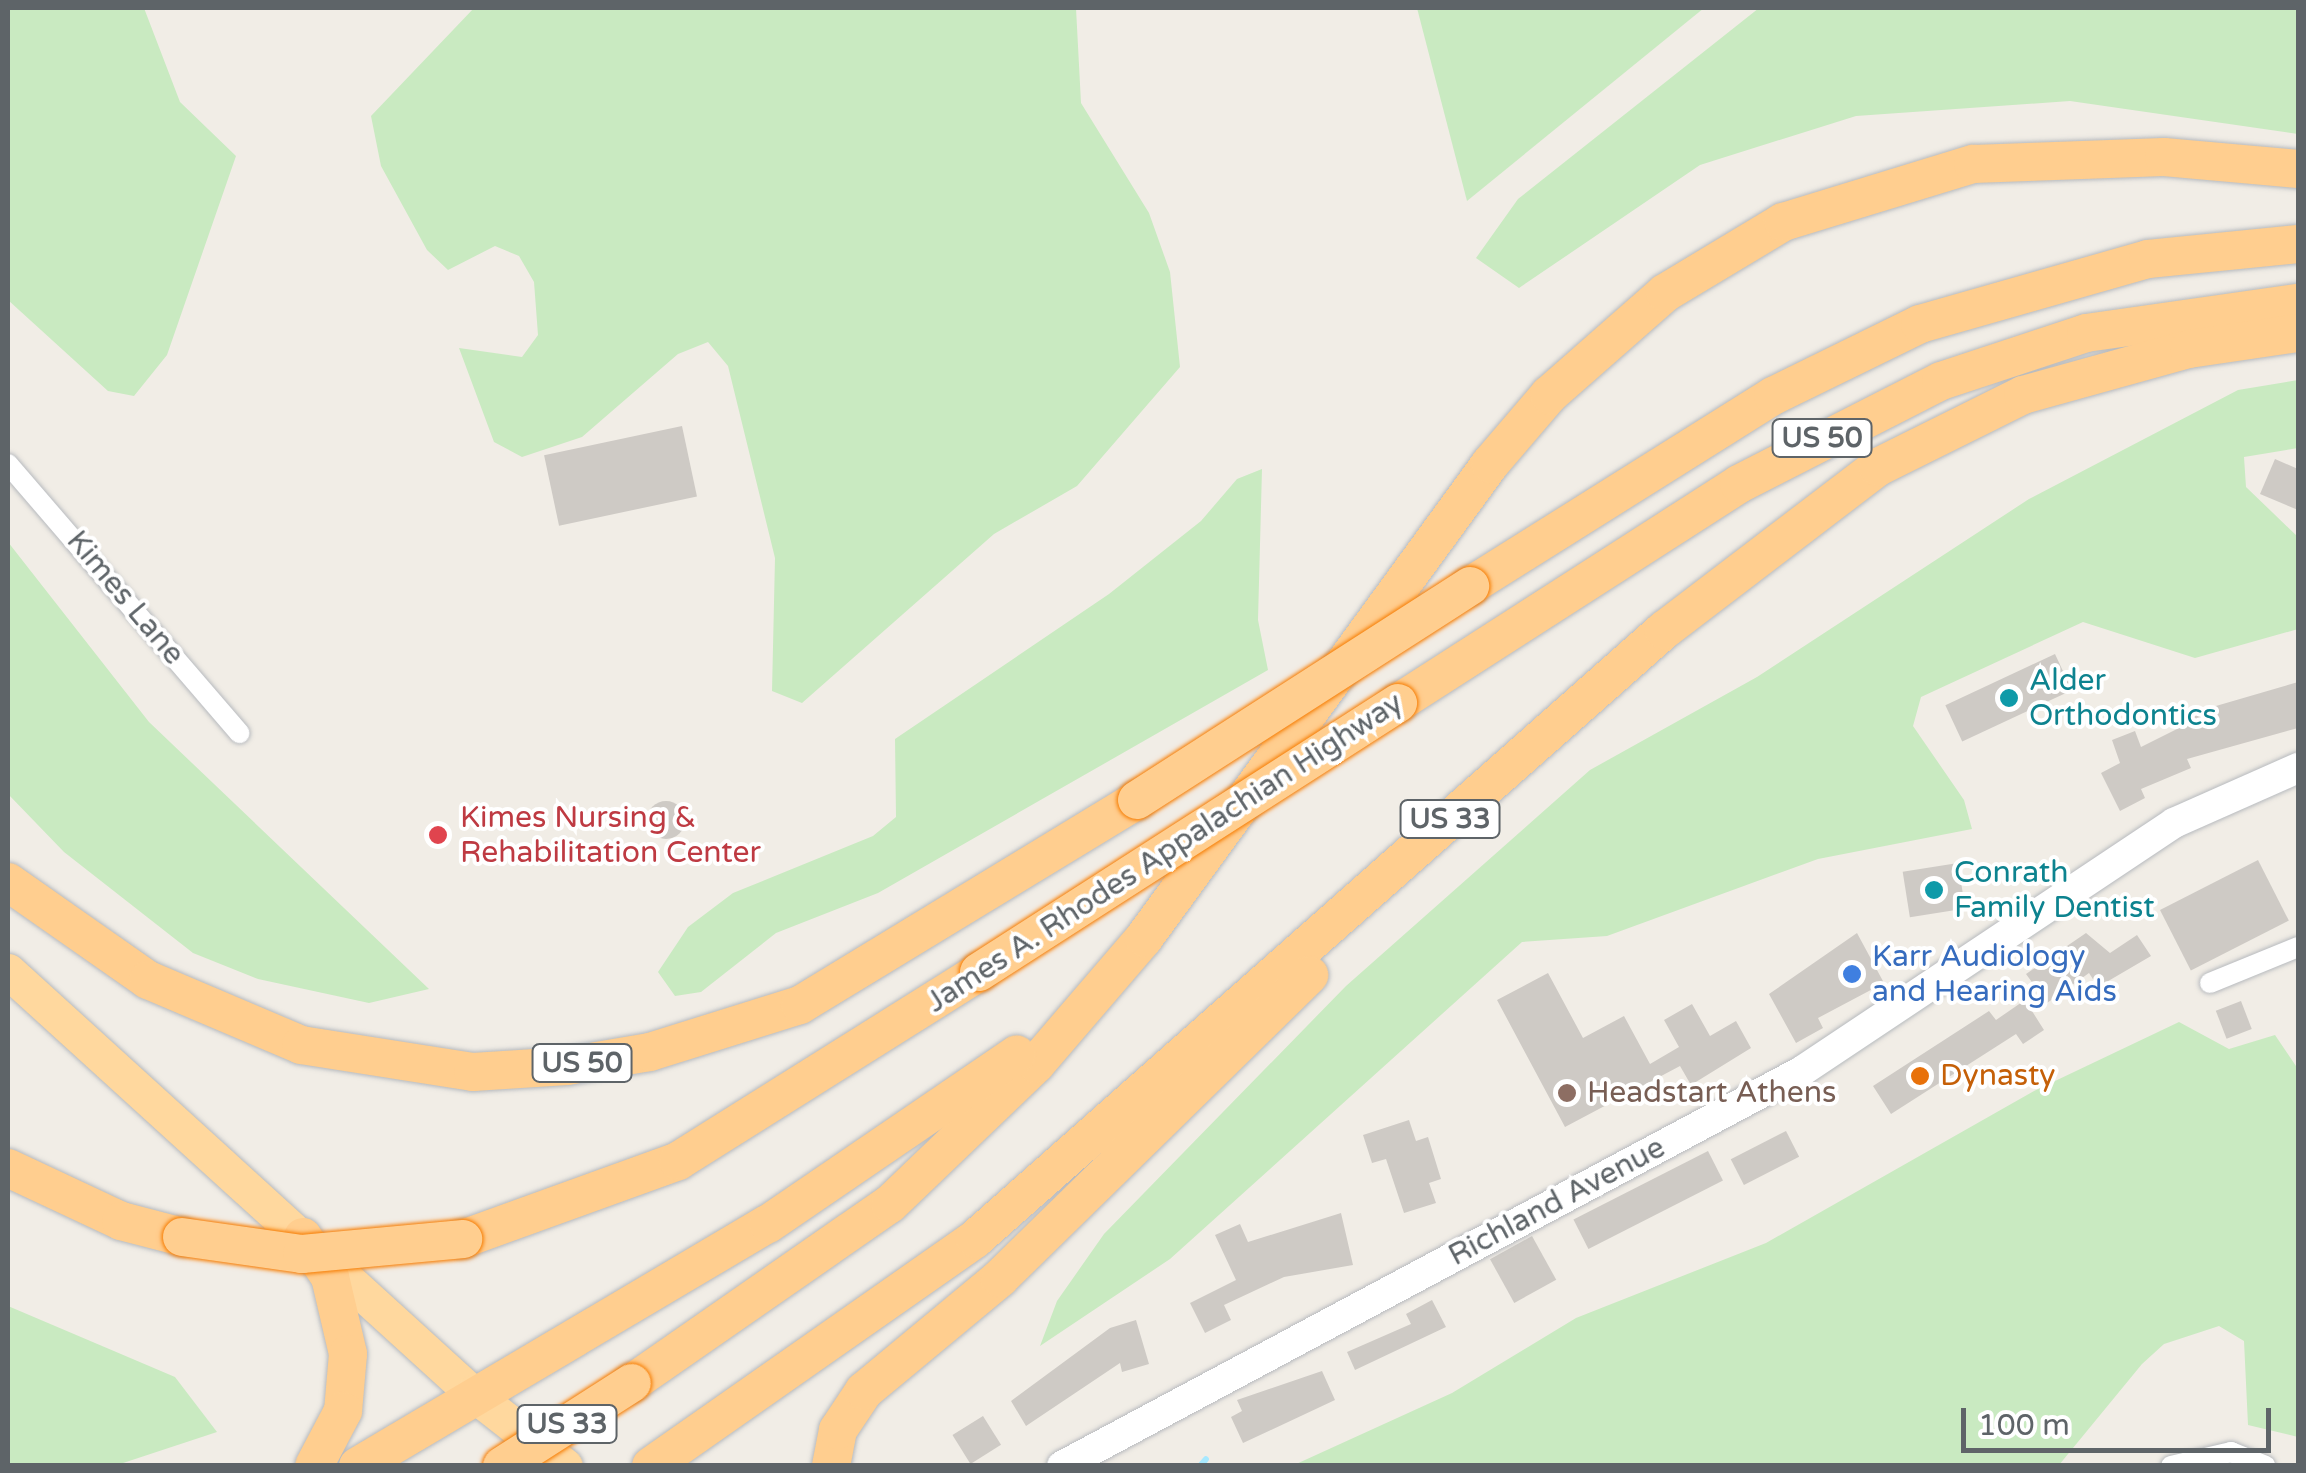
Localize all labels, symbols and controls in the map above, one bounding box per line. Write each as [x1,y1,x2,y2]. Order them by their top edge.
road number: US 50 [1770,415,1874,461]
street label: Kimes Lane [59,524,191,672]
place label: Alder Orthodontics [2029,663,2217,734]
street label: James A. Rhodes Appalachian Highway [920,685,1410,1021]
marker: Alder Orthodontics [1998,687,2020,709]
road number: US 33 [1398,796,1502,842]
place label: Kimes Nursing & Rehabilitation Center [460,800,761,870]
marker: Kimes Nursing & Rehabilitation Center [425,822,451,848]
place label: Conrath Family Dentist [1954,855,2155,926]
marker: Conrath Family Dentist [1923,879,1945,901]
place label: Karr Audiology and Hearing Aids [1872,939,2117,1010]
marker: Karr Audiology and Hearing Aids [1841,963,1863,985]
road number: US 50 [530,1040,634,1086]
place label: Dynasty [1940,1058,2055,1094]
marker: Dynasty [1909,1065,1931,1087]
place label: Headstart Athens [1587,1075,1836,1111]
marker: Headstart Athens [1556,1082,1578,1104]
street label: Richland Avenue [1443,1130,1671,1274]
scale bar [1966,1388,2276,1450]
road number: US 33 [514,1401,620,1447]
text: 100 m [1978,1407,2070,1444]

